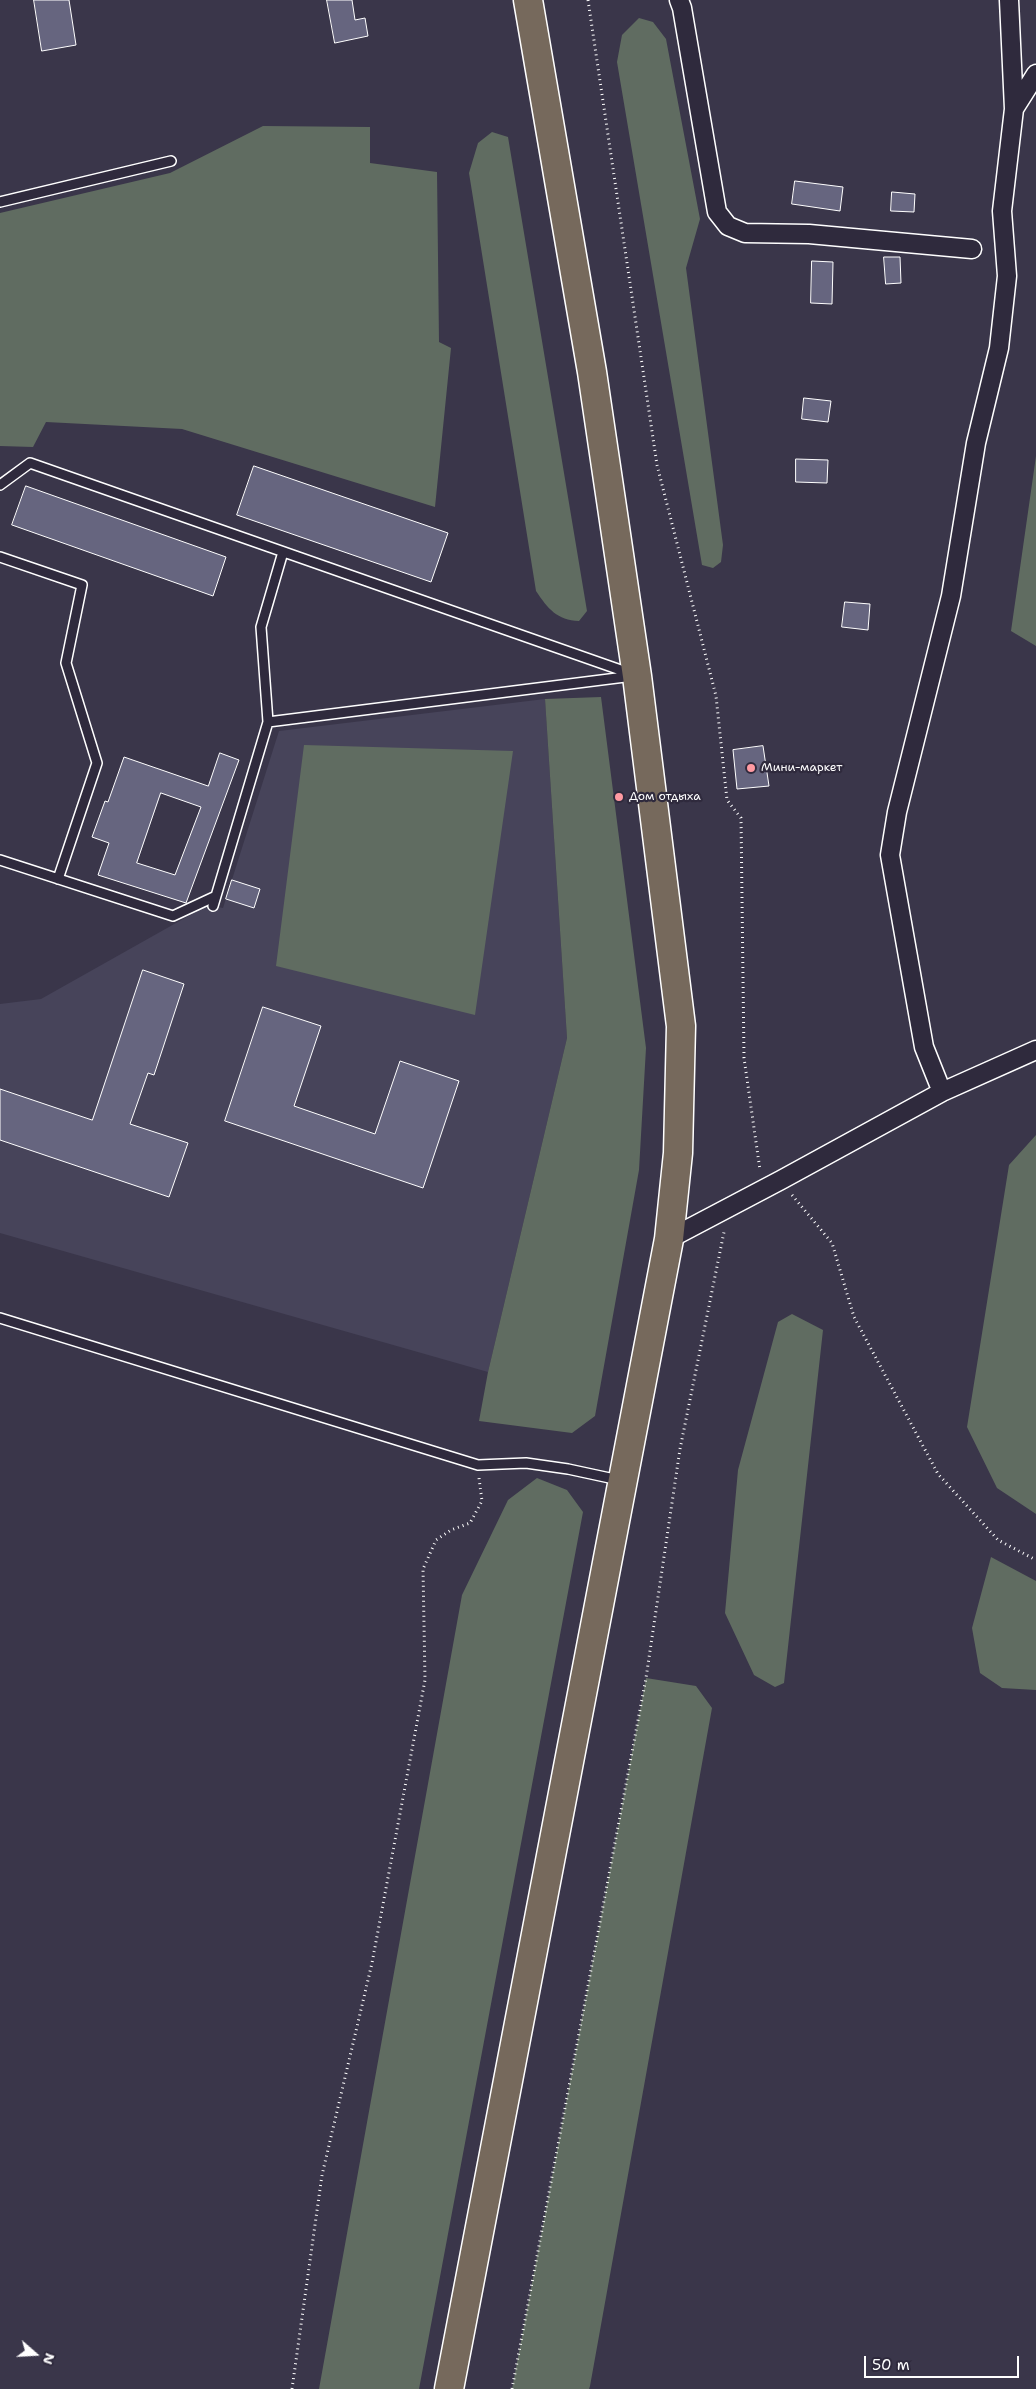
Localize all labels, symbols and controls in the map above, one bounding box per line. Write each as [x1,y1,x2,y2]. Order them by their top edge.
place label: Мини-маркет [761,761,842,775]
marker: Мини-маркет [745,762,757,774]
place label: Дом отдыха [629,790,701,804]
marker: Дом отдыха [613,791,625,803]
north arrow [10,2329,60,2379]
scale bar [866,2346,1021,2378]
text: N [39,2351,59,2367]
text: 50 m [872,2355,910,2375]

